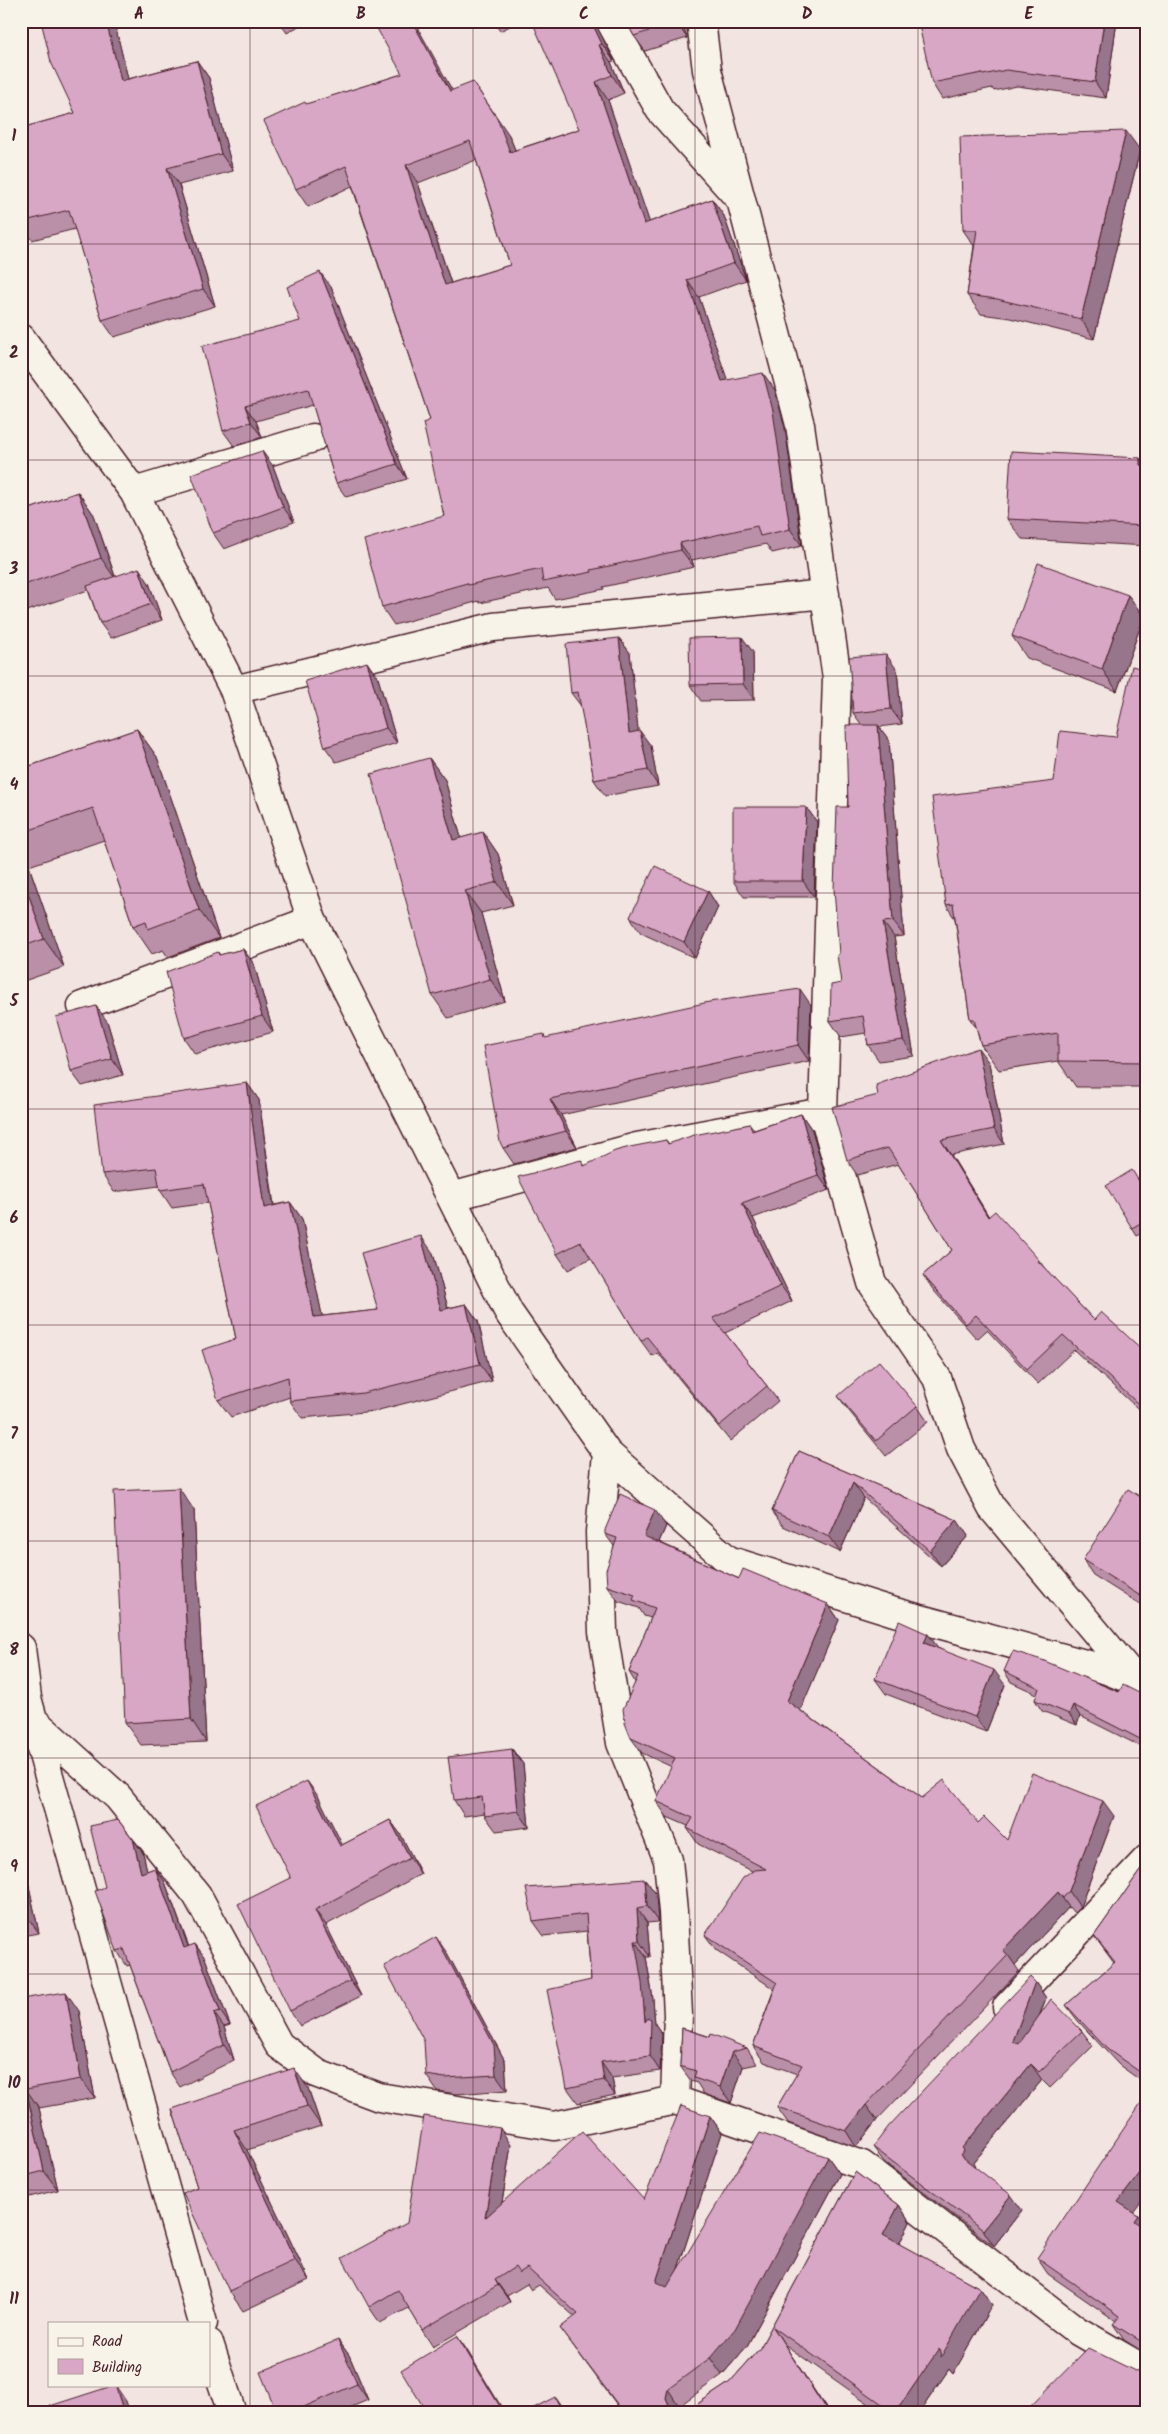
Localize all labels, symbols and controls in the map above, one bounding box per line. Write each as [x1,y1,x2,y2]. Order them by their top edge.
text: A [134,2,144,27]
text: B [356,2,366,27]
text: C [579,2,589,27]
text: D [802,2,813,27]
text: E [1025,2,1035,27]
text: 1 [12,124,17,149]
text: 2 [9,341,19,366]
text: 3 [9,557,19,582]
text: 4 [10,773,19,798]
text: 5 [9,989,20,1014]
text: 6 [10,1206,19,1231]
text: 7 [10,1422,18,1447]
text: 8 [9,1638,19,1663]
text: 9 [10,1855,18,1880]
text: 10 [7,2071,21,2096]
text: 11 [9,2287,19,2312]
legend [48,2322,210,2386]
text: Road [92,2330,123,2354]
text: Building [92,2356,142,2380]

